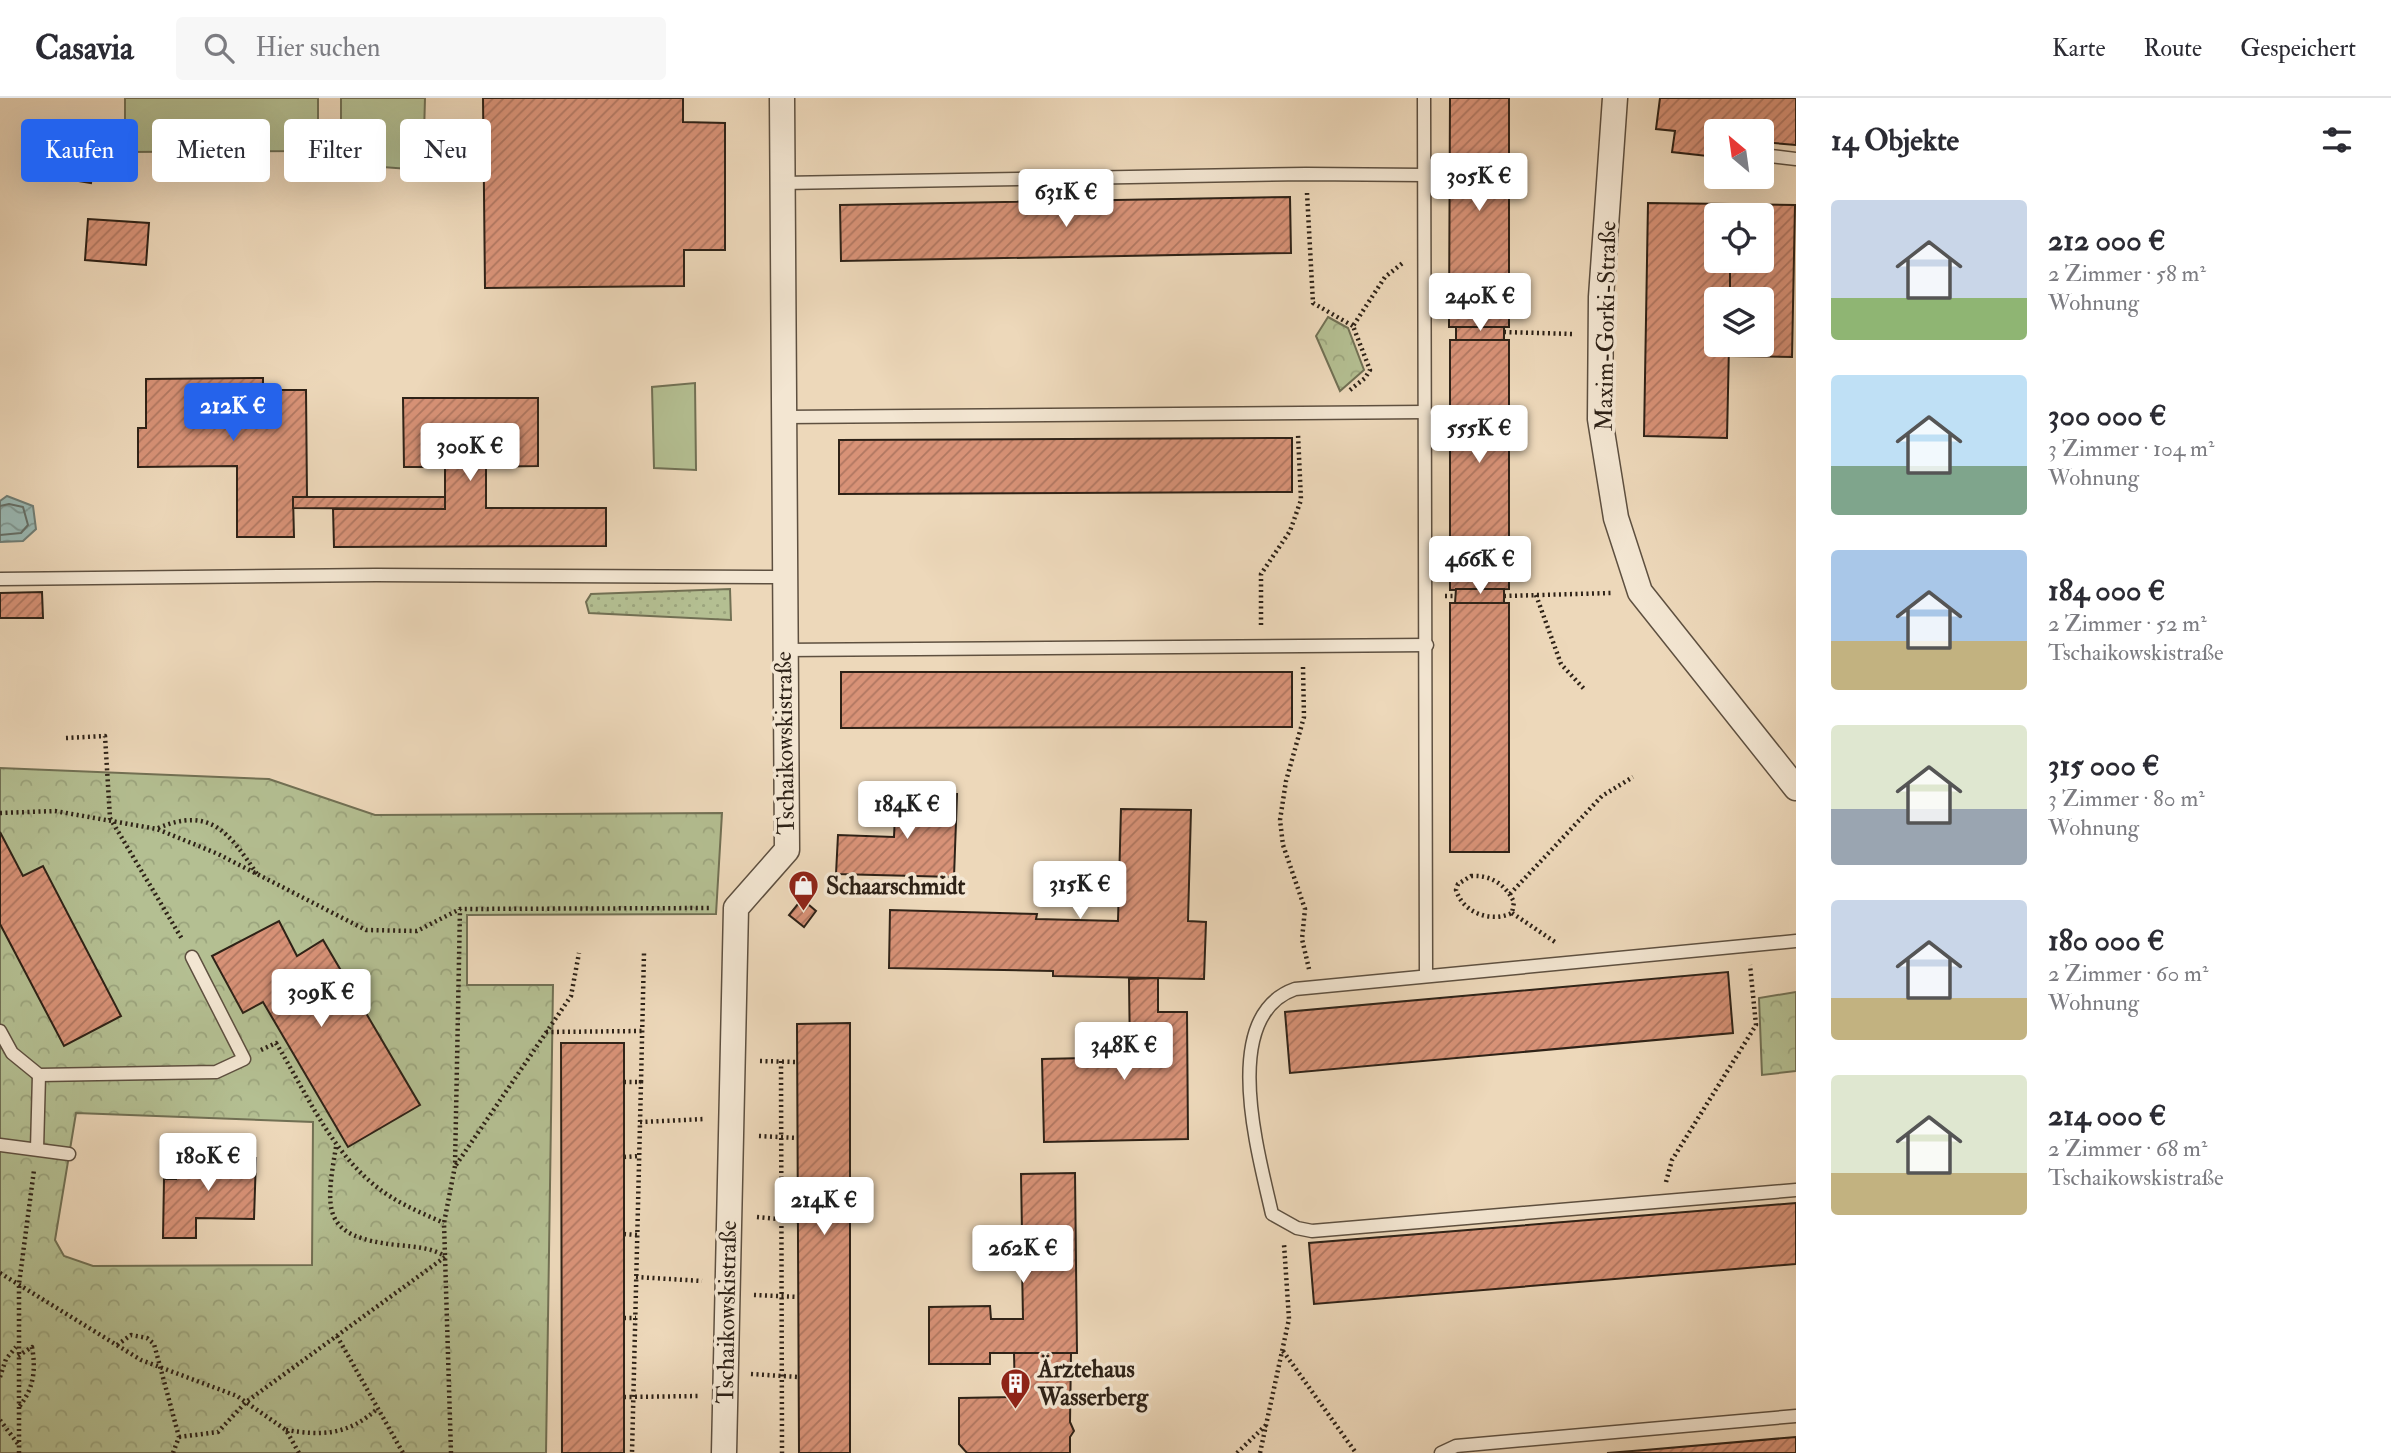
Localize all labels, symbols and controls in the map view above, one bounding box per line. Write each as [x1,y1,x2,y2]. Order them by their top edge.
search box [176,17,666,80]
text: Casavia [35,28,134,69]
icon: search [200,29,238,67]
text: Hier suchen [256,32,380,64]
text: Karte [2052,33,2105,64]
text: Route [2143,33,2202,64]
text: Gespeichert [2240,33,2356,64]
chip: Kaufen [21,119,138,182]
chip: Mieten [152,119,270,182]
chip: Filter [284,119,386,182]
chip: Neu [400,119,491,182]
north arrow [1704,119,1774,189]
map controls [1704,119,1774,357]
icon: filters [2318,121,2356,159]
text: 14 Objekte [1831,122,1959,159]
pin: 305K € [1422,153,1536,213]
text: 305K € [1446,161,1512,190]
pin: 631K € [1009,170,1123,229]
text: 631K € [1034,177,1098,206]
button: locate [1704,203,1774,273]
street label: Maxim-Gorki-Straße [1589,221,1623,431]
text: 212 000 € [2048,222,2165,259]
icon: home [1887,228,1971,312]
text: 2 Zimmer · 58 m² [2048,259,2206,288]
pin: 240K € [1423,274,1537,333]
text: 240K € [1445,281,1515,310]
button: layers [1704,287,1774,357]
text: Wohnung [2048,288,2139,317]
pin: 212K € [176,384,290,443]
text: 212K € [200,391,266,420]
text: 300 000 € [2048,397,2167,434]
icon: home [1887,403,1971,487]
pin: 555K € [1422,406,1536,465]
text: 555K € [1447,413,1511,442]
pin: 300K € [413,424,527,483]
text: 300K € [437,431,503,460]
text: 3 Zimmer · 104 m² [2048,434,2214,463]
text: Wohnung [2048,463,2139,492]
pin: 466K € [1423,536,1537,596]
text: 466K € [1445,544,1515,573]
text: 184 000 € [2048,572,2165,609]
icon: home [1887,578,1971,662]
text: 2 Zimmer · 52 m² [2048,609,2207,638]
text: Tschaikowskistraße [2048,638,2224,667]
street label: Tschaikowskistraße [768,651,802,835]
text: 315 000 € [2048,747,2160,784]
icon: home [1887,753,1971,837]
pin: 184K € [850,782,964,841]
text: 3 Zimmer · 80 m² [2048,784,2205,813]
text: 184K € [874,789,940,818]
text: Wohnung [2048,813,2139,842]
pin: 315K € [1023,862,1137,921]
shop icon: Schaarschmidt [786,869,820,913]
text: 315K € [1049,869,1111,898]
place label: Schaarschmidt [826,871,965,902]
text: 180 000 € [2048,922,2165,959]
icon: home [1887,928,1971,1012]
text: 2 Zimmer · 60 m² [2048,959,2208,988]
pin: 309K € [264,970,378,1029]
text: 309K € [288,977,354,1006]
text: Wohnung [2048,988,2139,1017]
pin: 348K € [1067,1023,1181,1082]
text: 348K € [1091,1030,1157,1059]
text: 214 000 € [2048,1097,2166,1134]
icon: home [1887,1103,1971,1187]
pin: 180K € [151,1134,265,1193]
text: 2 Zimmer · 68 m² [2048,1134,2207,1163]
text: 180K € [175,1141,241,1170]
text: Tschaikowskistraße [2048,1163,2224,1192]
pin: 214K € [767,1178,881,1237]
text: 214K € [791,1185,857,1214]
street label: Tschaikowskistraße [710,1220,744,1404]
pin: 262K € [966,1226,1080,1285]
text: 262K € [988,1233,1058,1262]
place label: Ärztehaus Wasserberg [1037,1354,1149,1413]
building icon: Ärztehaus Wasserberg [998,1366,1032,1410]

